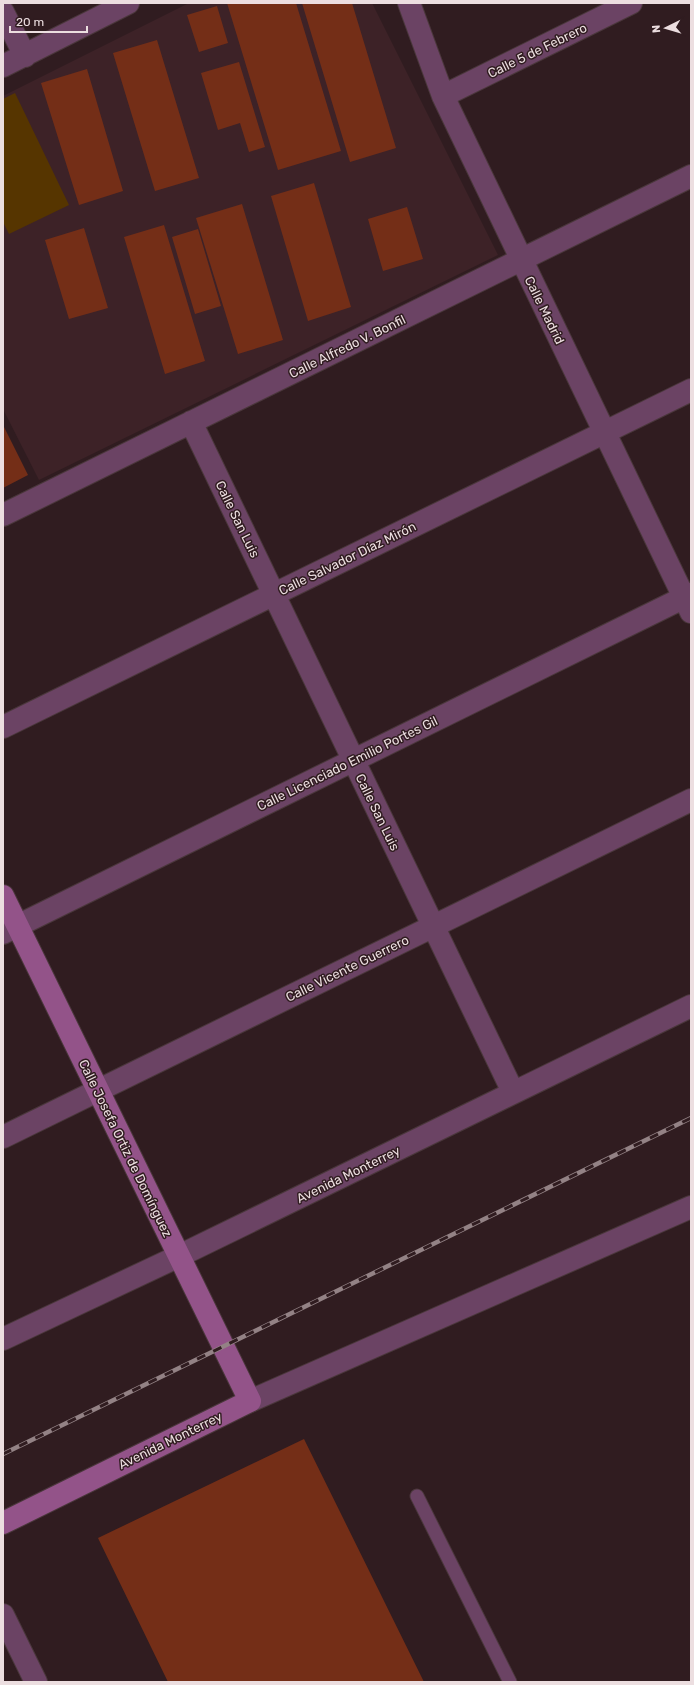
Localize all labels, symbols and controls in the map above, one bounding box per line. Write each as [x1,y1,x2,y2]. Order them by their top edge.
scale bar [10,8,87,34]
north arrow [646,8,686,48]
text: 20 m [16,15,44,29]
street label: Calle 5 de Febrero [485,20,589,81]
text: N [650,24,663,33]
street label: Calle Madrid [522,274,567,347]
street label: Calle Alfredo V. Bonfil [287,312,408,381]
street label: Calle San Luis [212,478,263,560]
street label: Calle Salvador Díaz Mirón [276,519,418,598]
street label: Calle Licenciado Emilio Portes Gil [255,713,440,814]
street label: Calle San Luis [352,771,403,853]
street label: Calle Vicente Guerrero [283,932,411,1005]
street label: Calle Josefa Ortiz de Domínguez [75,1057,175,1240]
street label: Avenida Monterrey [294,1143,403,1206]
street label: Avenida Monterrey [116,1409,225,1472]

